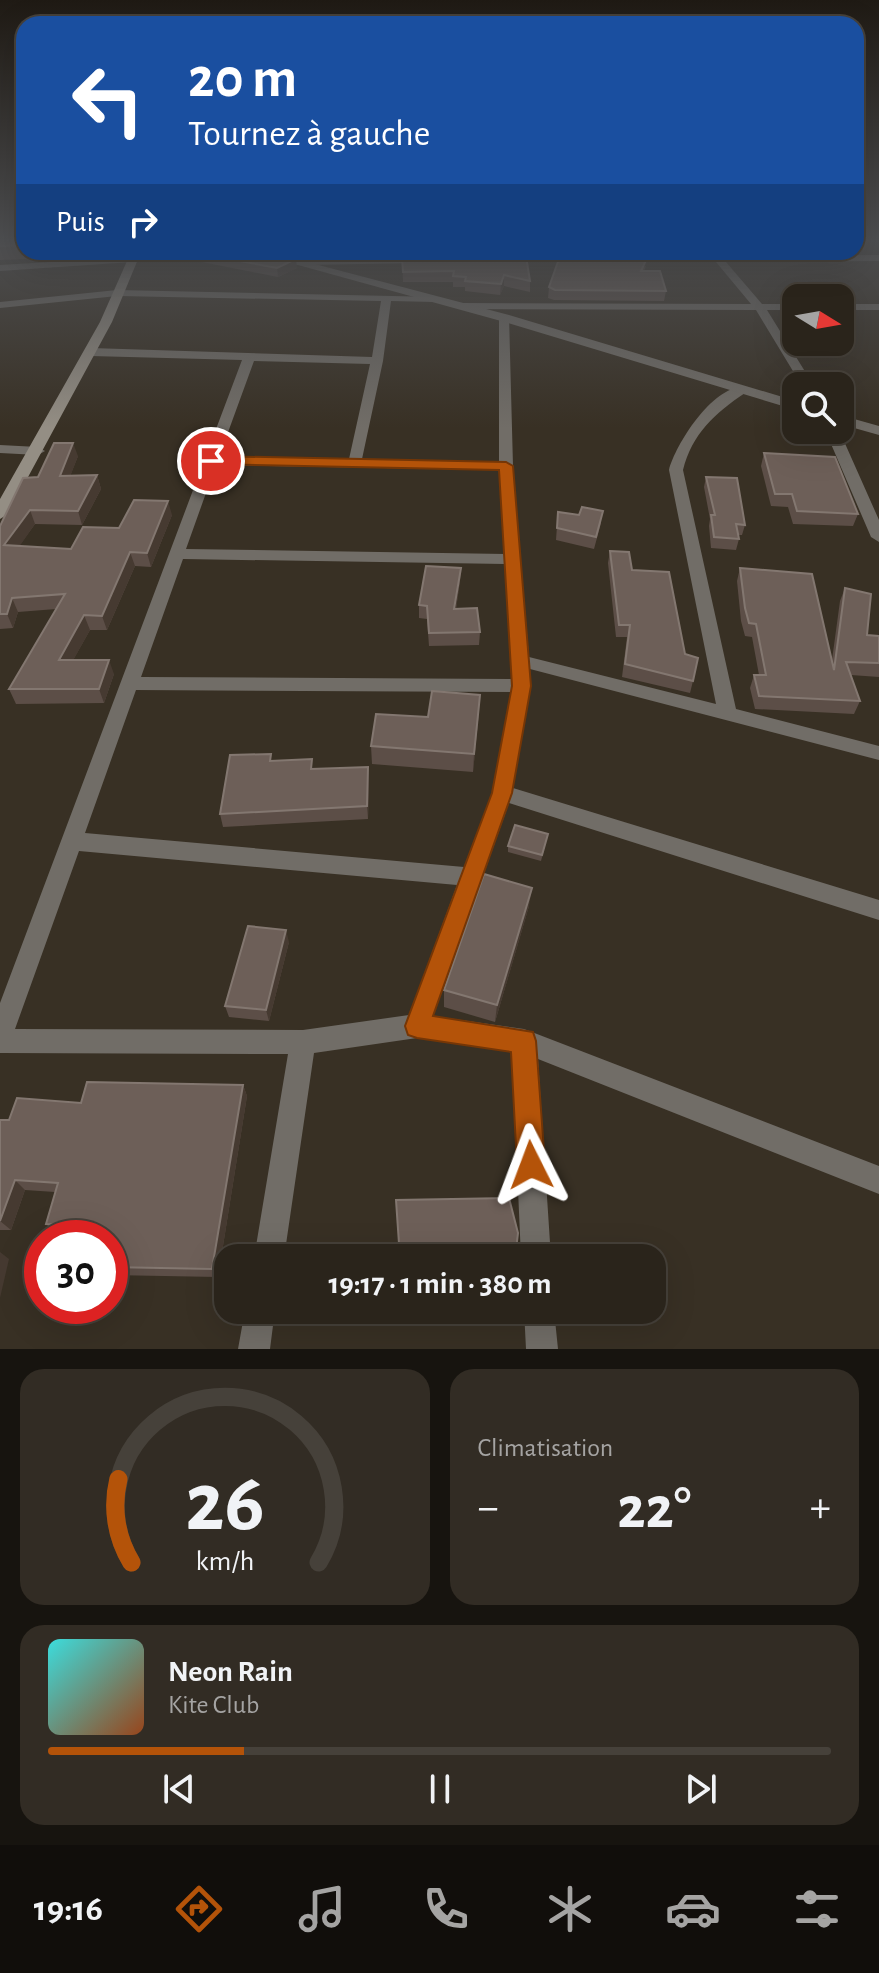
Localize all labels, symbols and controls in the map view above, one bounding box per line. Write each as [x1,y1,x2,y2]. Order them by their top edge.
icon: left [56,48,160,152]
text: 20 m [188,51,297,107]
text: Tournez à gauche [188,116,430,152]
icon: right [121,200,165,244]
text: Puis [56,207,105,237]
north arrow [782,284,854,356]
map controls [782,284,854,444]
button: search [782,372,854,444]
pin [177,427,245,495]
icon: arrive [189,439,233,483]
position arrow [489,1123,573,1207]
speed limit sign: 30 [24,1220,128,1324]
text: 19:17 · 1 min · 380 m [328,1269,552,1299]
text: Climatisation [478,1435,613,1461]
text: 26 [185,1462,264,1546]
text: 22° [617,1479,691,1539]
text: − [478,1486,499,1530]
text: + [810,1486,831,1530]
text: km/h [195,1547,254,1576]
text: Neon Rain [168,1657,293,1687]
text: Kite Club [168,1692,259,1718]
icon: previous [157,1767,201,1811]
icon: pause [418,1767,462,1811]
icon: next [679,1767,723,1811]
icon: directions [171,1881,227,1937]
icon: music [294,1881,350,1937]
icon: phone [418,1881,474,1937]
icon: climate [542,1881,598,1937]
icon: car [665,1881,721,1937]
icon: filters [789,1881,845,1937]
text: 19:16 [34,1891,103,1927]

